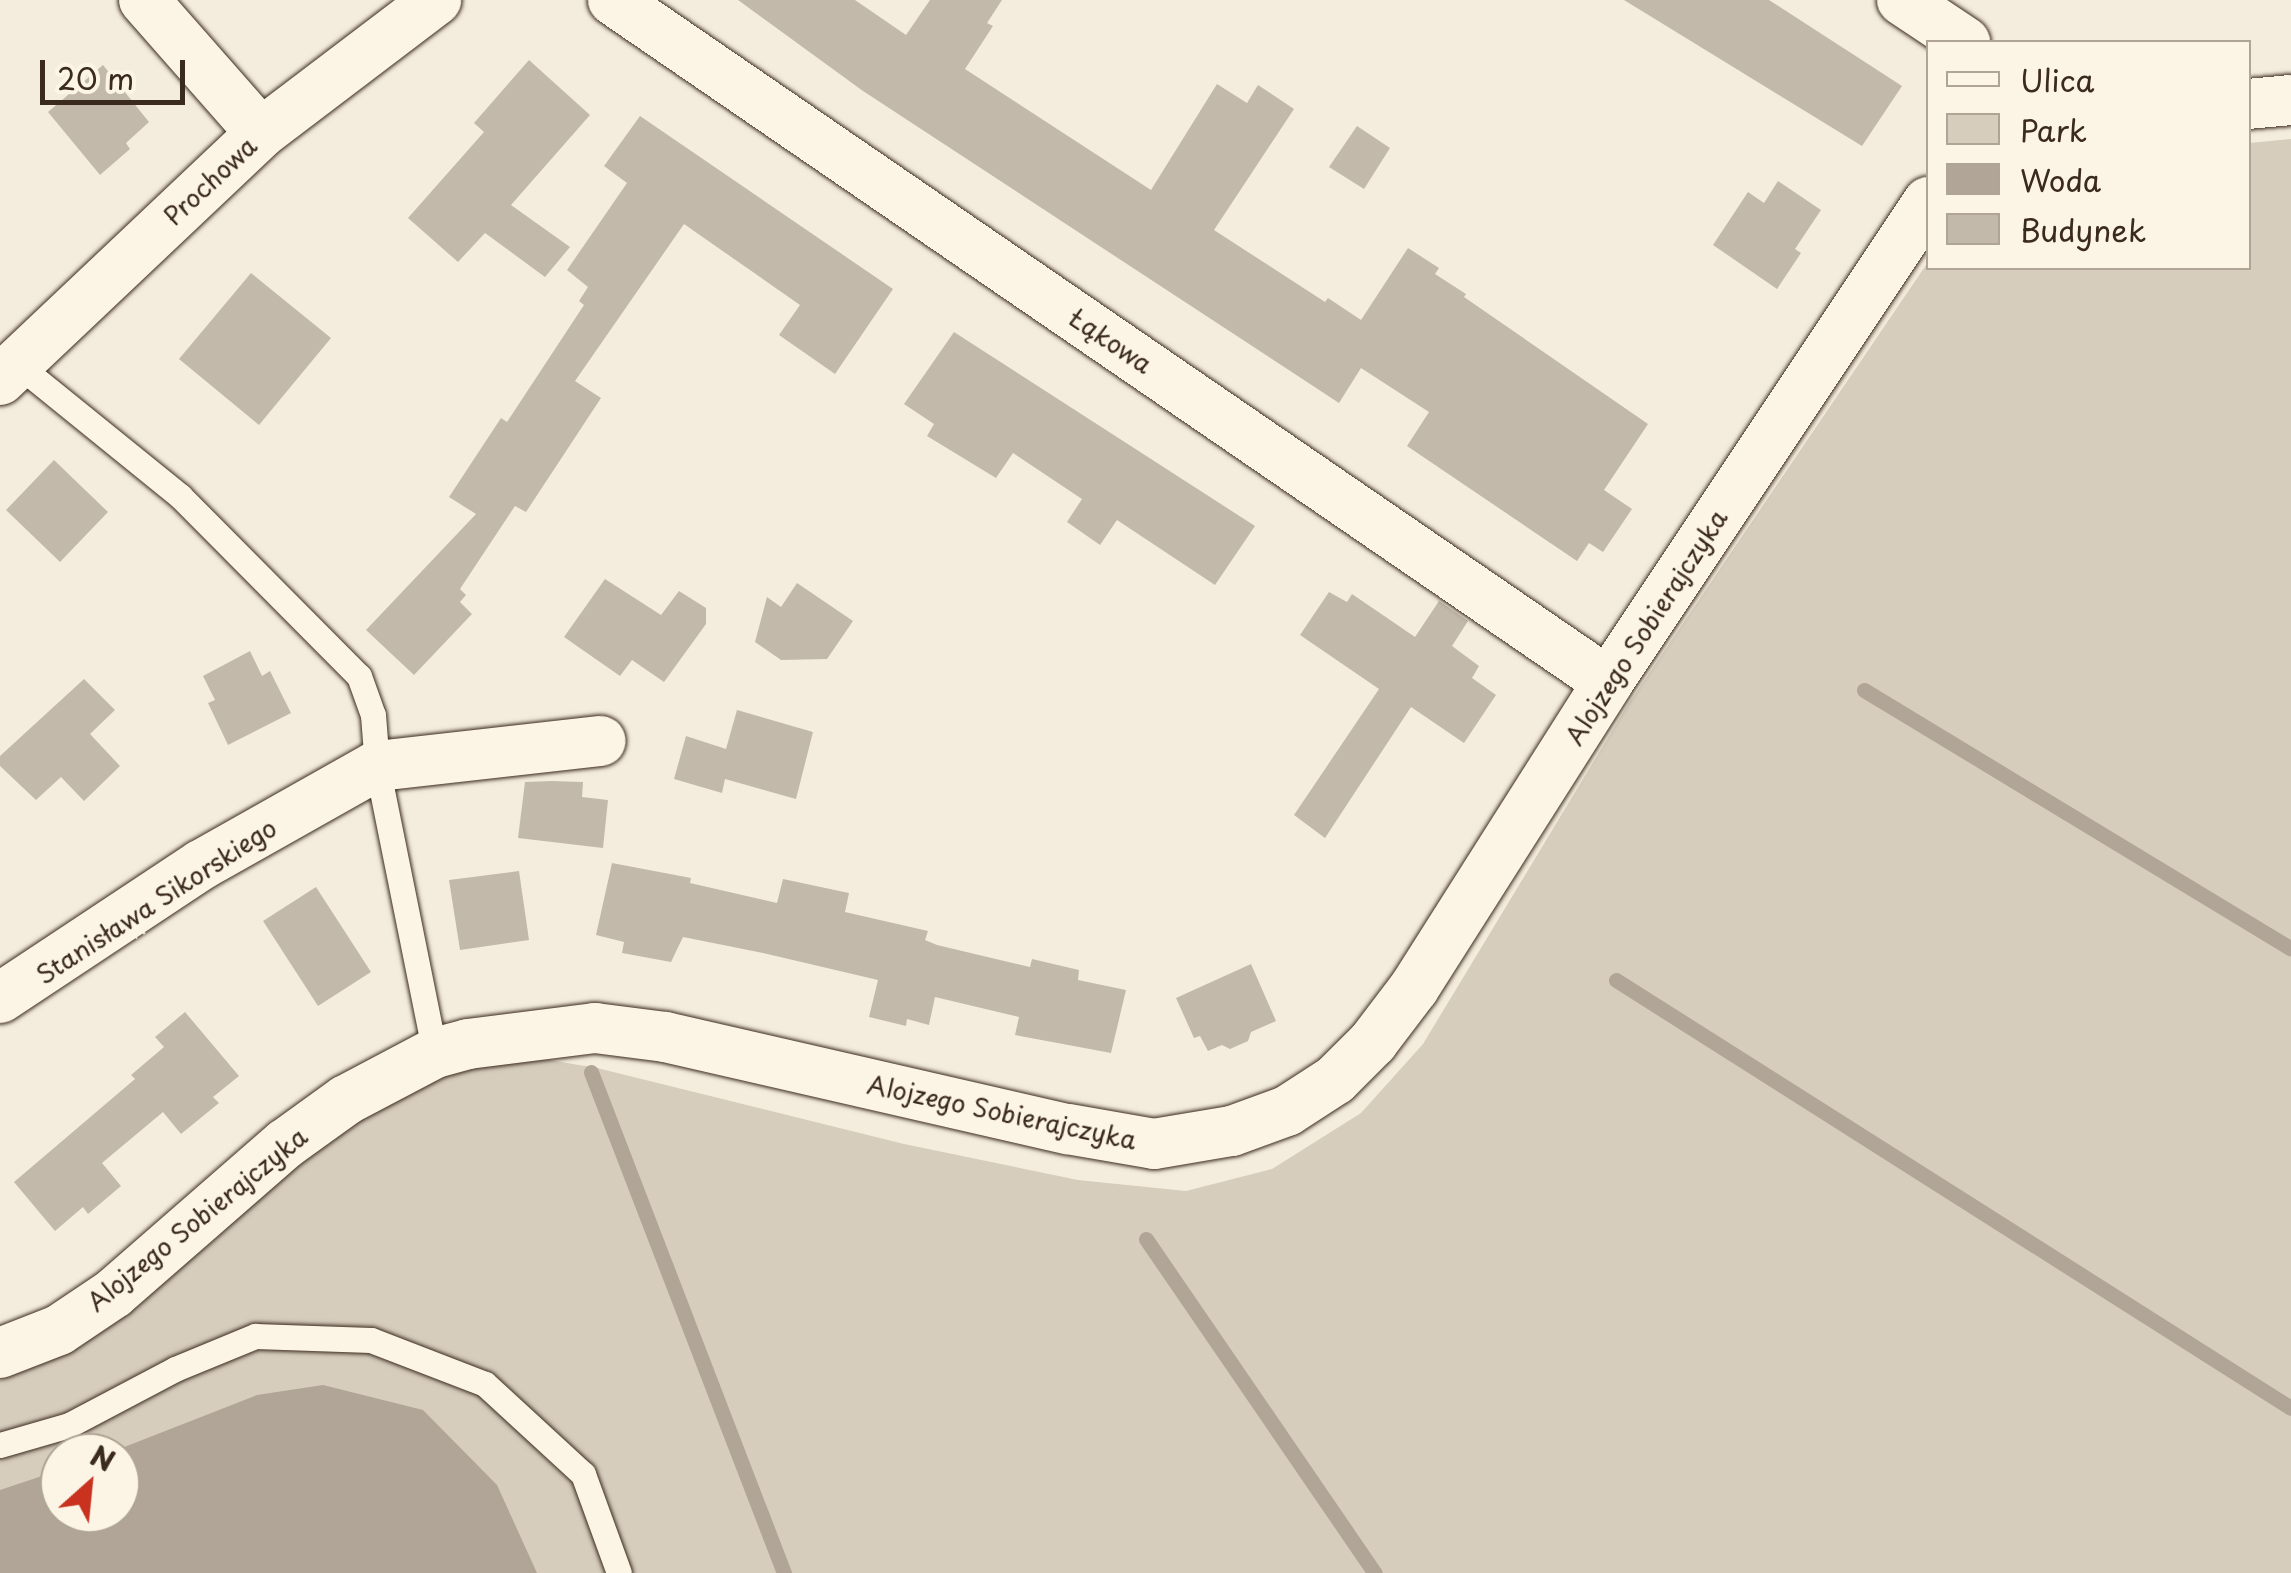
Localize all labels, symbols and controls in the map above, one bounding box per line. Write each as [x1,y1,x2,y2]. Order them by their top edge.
scale bar [45,40,190,102]
legend [1926,40,2251,270]
text: 20 m [57,55,134,100]
text: Ulica [2020,57,2094,102]
text: Park [2020,107,2087,152]
street label: Prochowa [157,131,263,231]
text: Woda [2020,157,2101,202]
text: Budynek [2020,207,2146,252]
street label: Łąkowa [1064,303,1158,379]
street label: Alojzego Sobierajczyka [1558,503,1734,751]
street label: Stanisława Sikorskiego [31,813,281,989]
street label: Alojzego Sobierajczyka [864,1069,1140,1155]
street label: Alojzego Sobierajczyka [81,1121,313,1317]
north arrow [40,1433,140,1533]
text: N [83,1433,123,1482]

